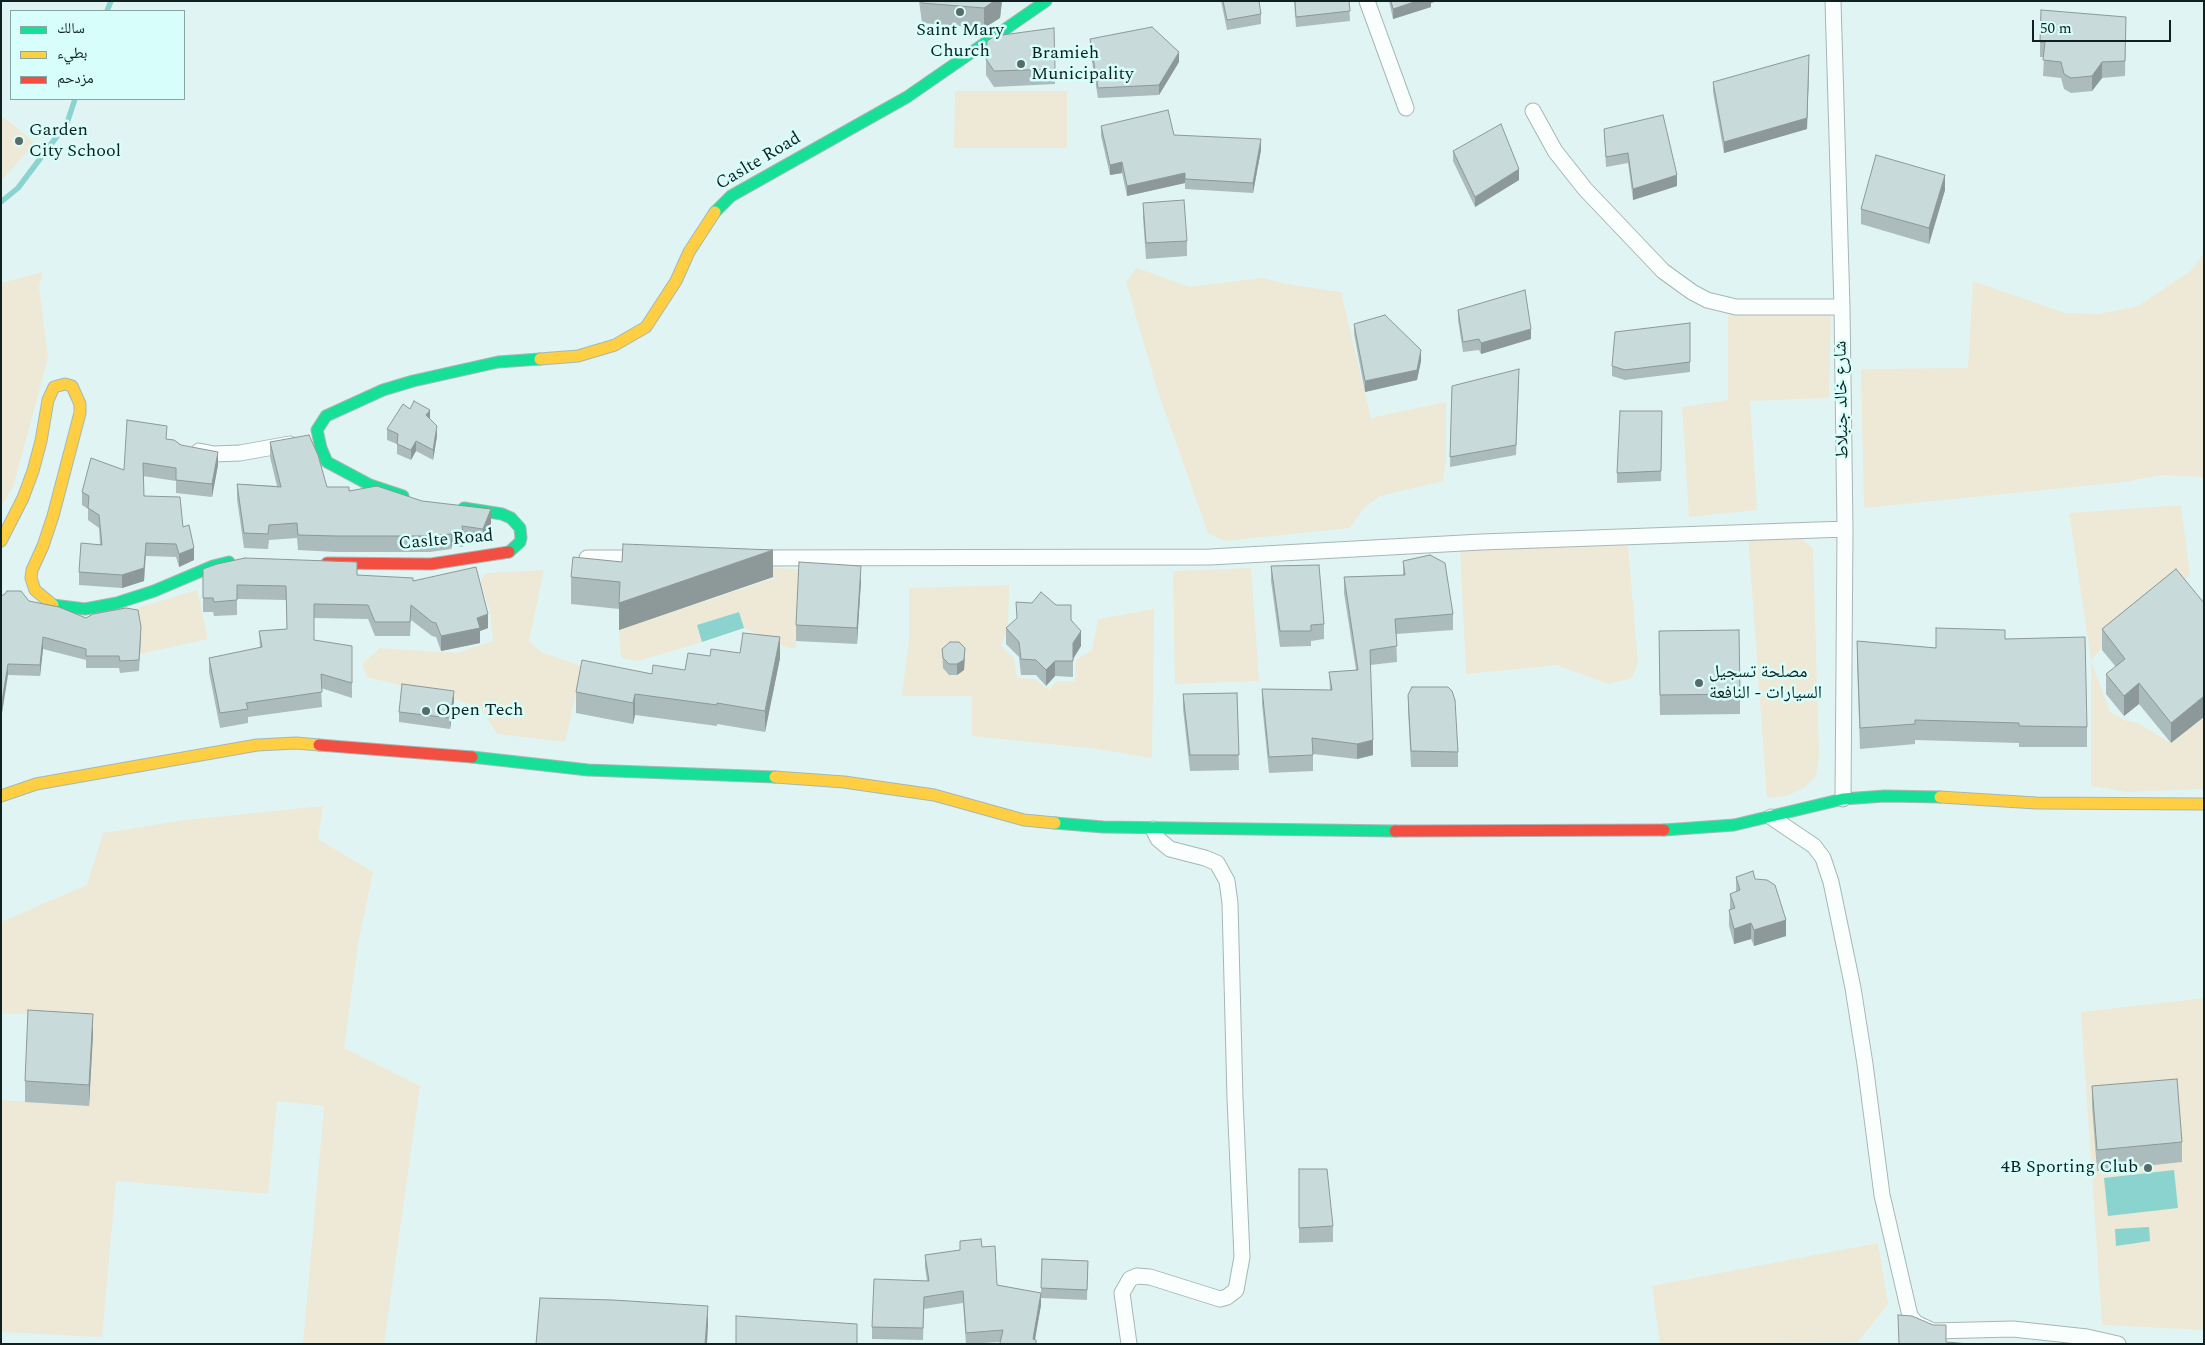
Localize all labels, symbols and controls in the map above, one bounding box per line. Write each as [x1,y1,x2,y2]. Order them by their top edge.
marker: Saint Mary Church [954,6,966,18]
legend [10,10,185,100]
scale bar [2035,10,2174,42]
text: سالك [57,17,85,40]
text: 50 m [2040,17,2072,40]
place label: Saint Mary Church [916,20,1004,62]
text: بطيء [57,42,87,65]
place label: Bramieh Municipality [1031,43,1134,86]
marker: Bramieh Municipality [1015,58,1027,70]
text: مزدحم [57,67,94,90]
place label: Garden City School [29,120,121,162]
street label: Caslte Road [713,128,805,196]
marker: Garden City School [13,135,25,147]
street label: شارع خالد جنبلاط [1831,341,1855,459]
street label: Caslte Road [398,526,494,556]
place label: مصلحة تسجيل السيارات - النافعة [1709,662,1822,704]
marker: مصلحة تسجيل السيارات - النافعة [1693,677,1705,689]
place label: Open Tech [436,700,524,722]
marker: Open Tech [420,705,432,717]
place label: 4B Sporting Club [2001,1157,2138,1179]
marker: 4B Sporting Club [2142,1162,2154,1174]

